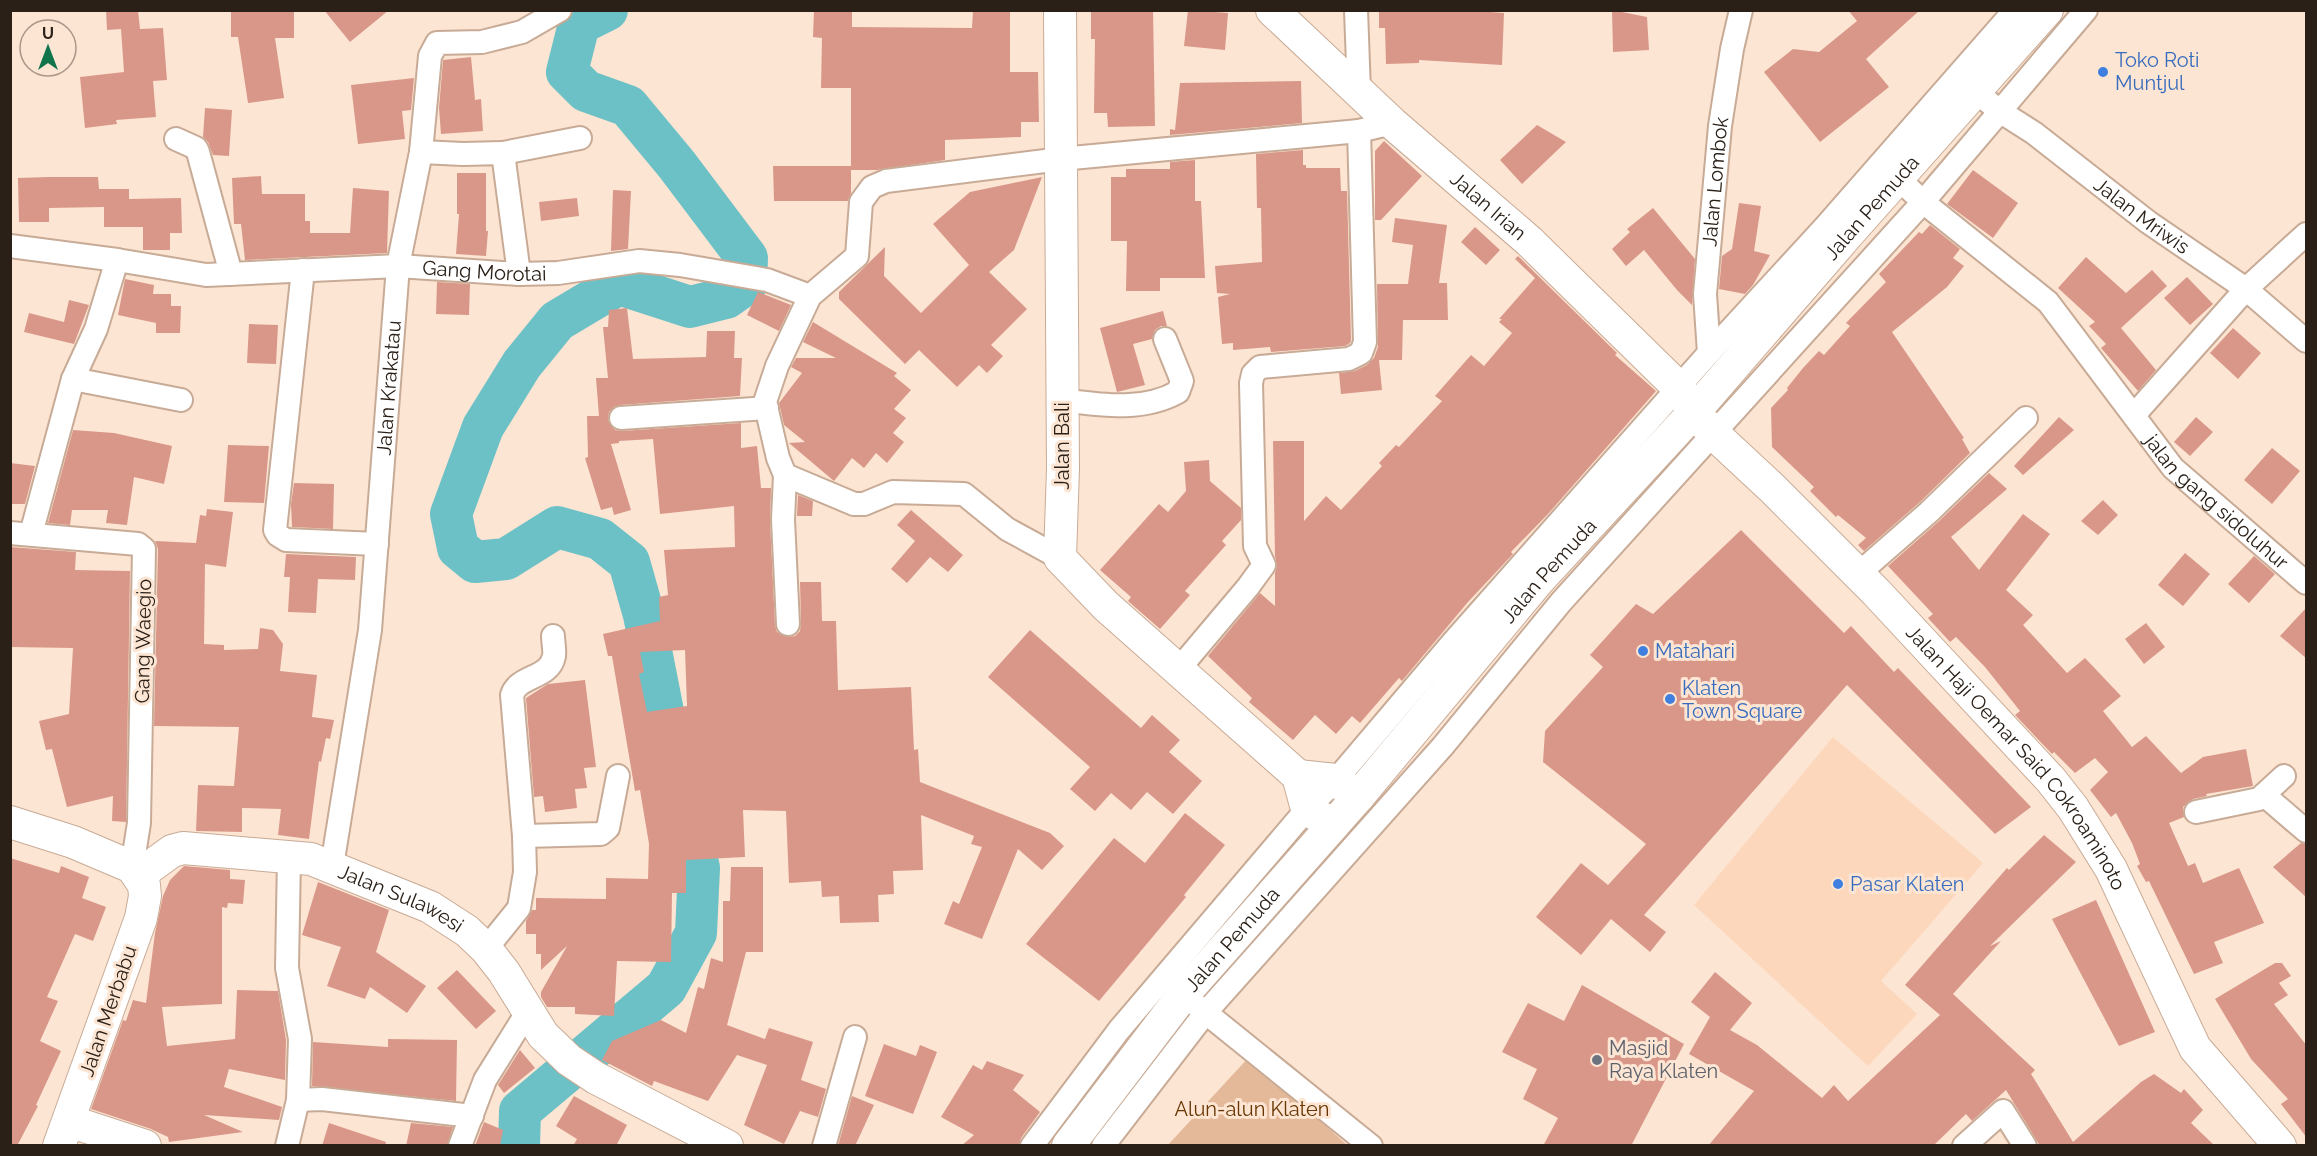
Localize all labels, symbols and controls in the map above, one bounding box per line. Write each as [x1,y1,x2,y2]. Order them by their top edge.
north arrow [18,18,78,78]
text: U [42,24,54,43]
place label: Toko Roti Muntjul [2115,48,2199,95]
marker: Toko Roti Muntjul [2096,65,2110,79]
street label: Jalan Lombok [1697,115,1733,247]
street label: Jalan Pemuda [1819,151,1924,265]
street label: Jalan Irian [1445,167,1531,245]
street label: Jalan Mriwis [2089,172,2194,259]
street label: Gang Morotai [422,256,547,286]
street label: Jalan Krakatau [371,319,406,456]
street label: Jalan Bali [1050,402,1074,490]
street label: jalan gang sidoluhur [2138,427,2293,574]
street label: Jalan Pemuda [1496,514,1601,628]
street label: Gang Waegio [130,578,156,704]
street label: Jalan Haji Oemar Said Cokroaminoto [1901,620,2131,894]
place label: Matahari [1655,639,1735,663]
marker: Matahari [1636,644,1650,658]
place label: Klaten Town Square [1682,676,1802,723]
marker: Klaten Town Square [1663,692,1677,706]
street label: Jalan Sulawesi [335,859,468,938]
place label: Pasar Klaten [1850,872,1965,896]
marker: Pasar Klaten [1831,877,1845,891]
street label: Jalan Pemuda [1180,882,1285,996]
street label: Jalan Merbabu [74,942,142,1080]
place label: Masjid Raya Klaten [1609,1036,1718,1083]
marker: Masjid Raya Klaten [1590,1053,1604,1067]
park label: Alun-alun Klaten [1175,1097,1329,1121]

